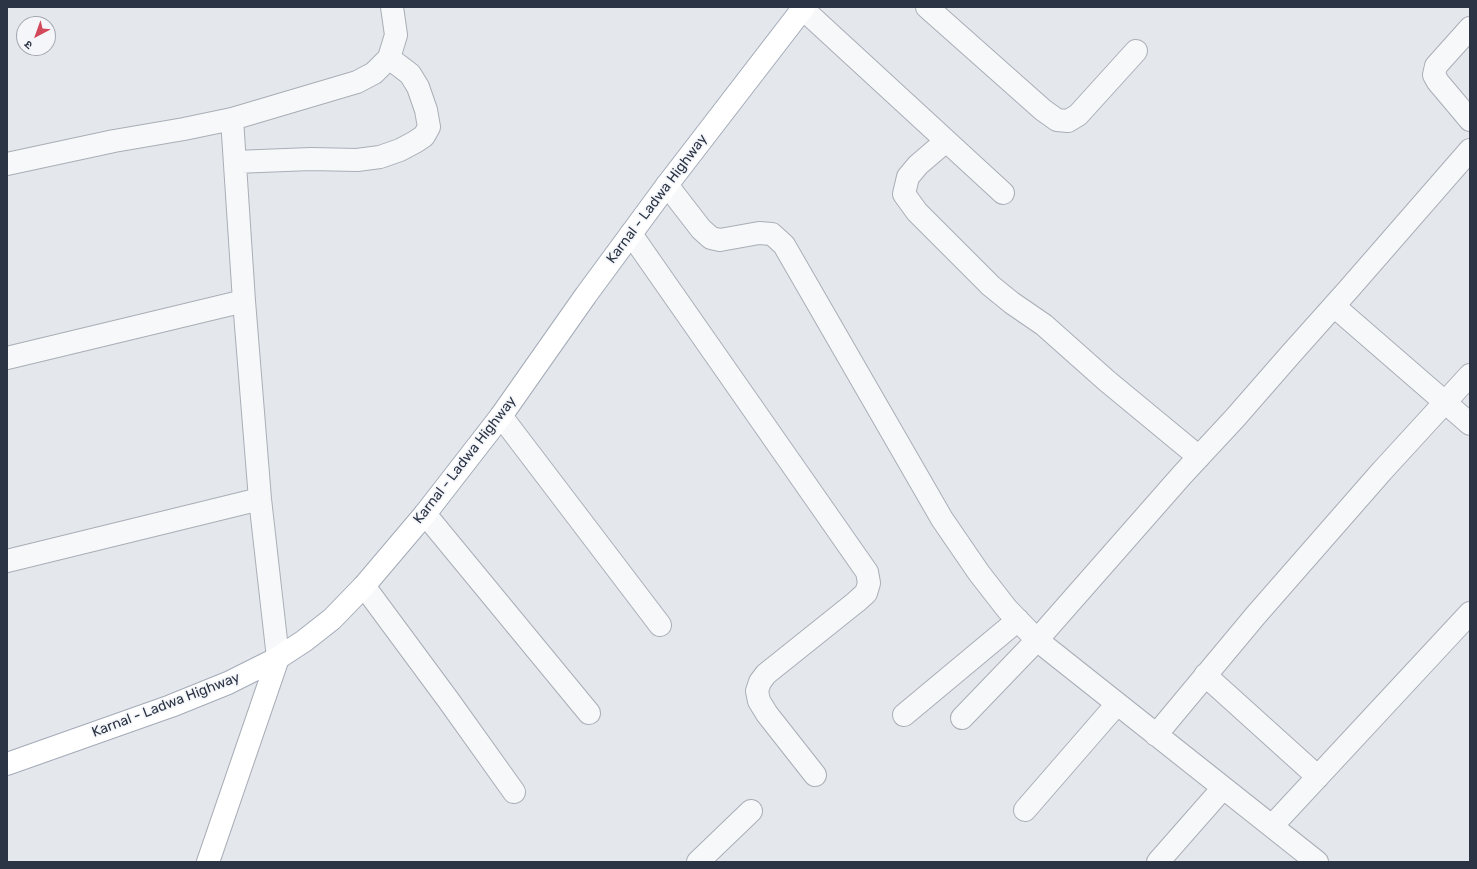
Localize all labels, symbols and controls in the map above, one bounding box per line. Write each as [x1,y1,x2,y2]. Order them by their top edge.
north arrow [16,16,56,56]
text: उ [22,38,35,52]
street label: Karnal - Ladwa Highway [603,131,711,267]
street label: Karnal - Ladwa Highway [410,393,520,527]
street label: Karnal - Ladwa Highway [90,669,242,741]

